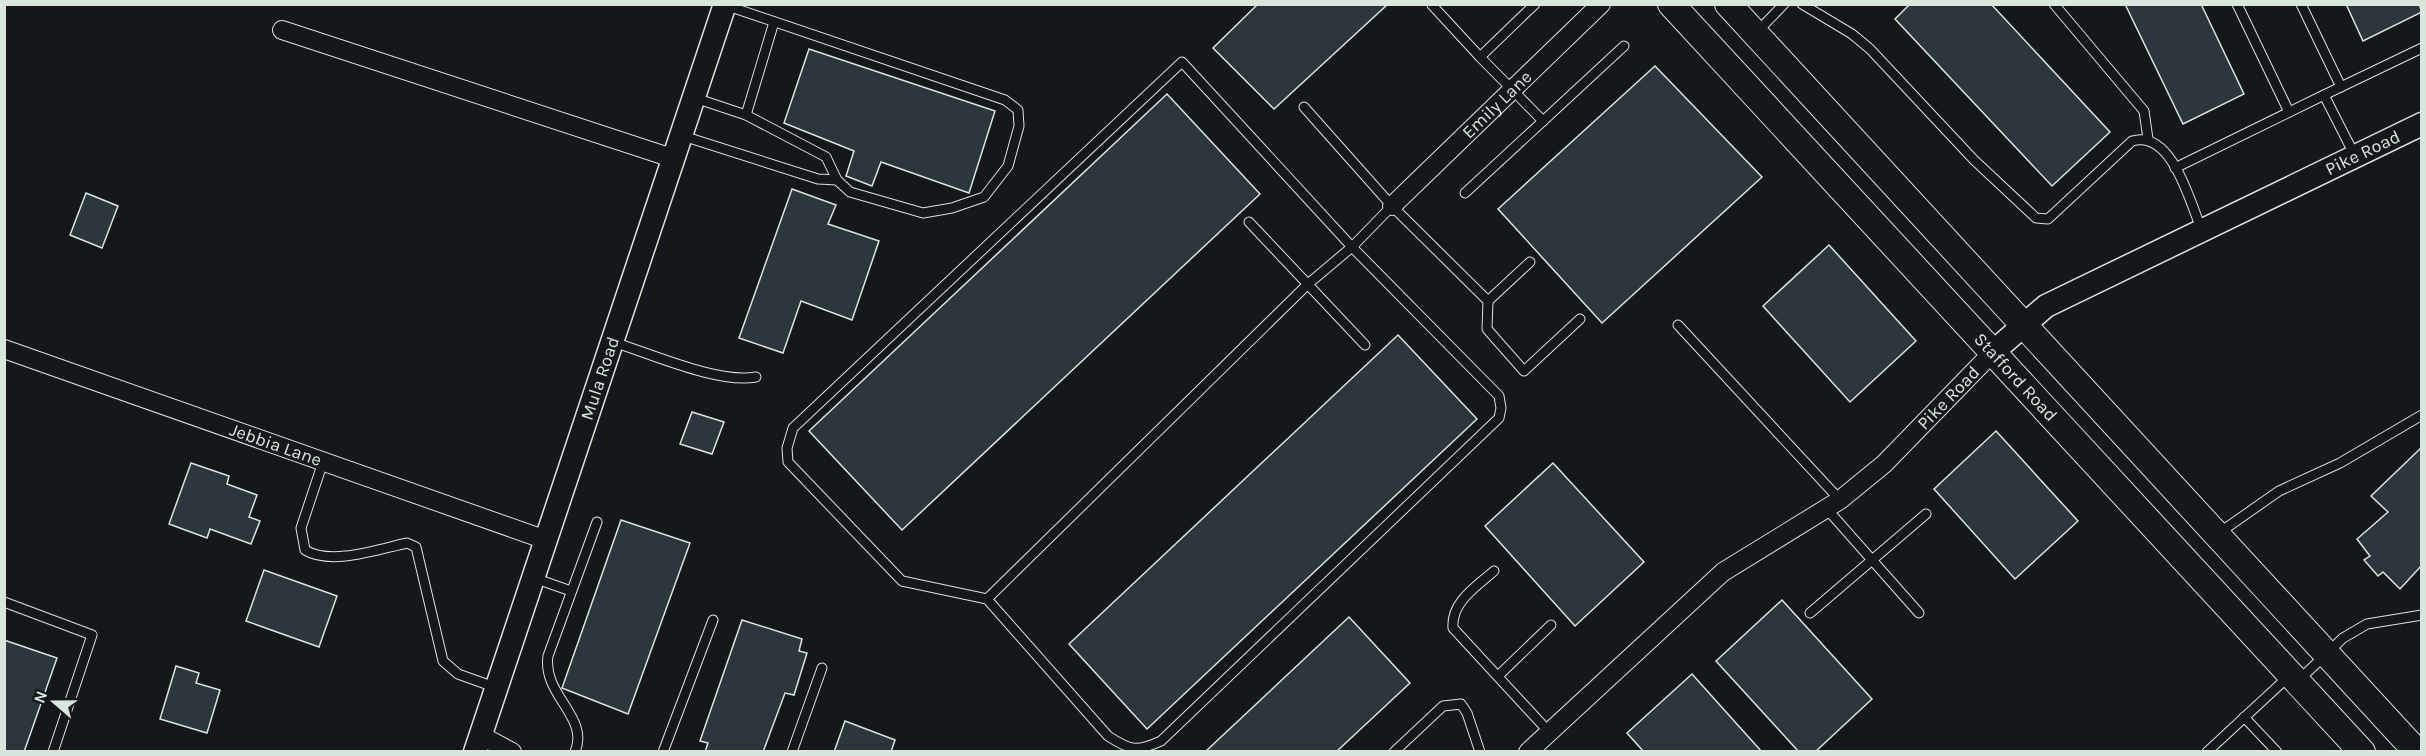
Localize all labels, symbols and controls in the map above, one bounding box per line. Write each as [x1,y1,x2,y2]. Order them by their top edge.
street label: Emily Lane [1458,66,1536,143]
street label: Pike Road [2322,125,2404,180]
street label: Stafford Road [1969,328,2062,426]
street label: Mula Road [576,334,624,423]
street label: Pike Road [1912,361,1984,434]
street label: Jebbia Lane [227,418,325,471]
north arrow [24,672,84,732]
text: N [29,688,51,706]

